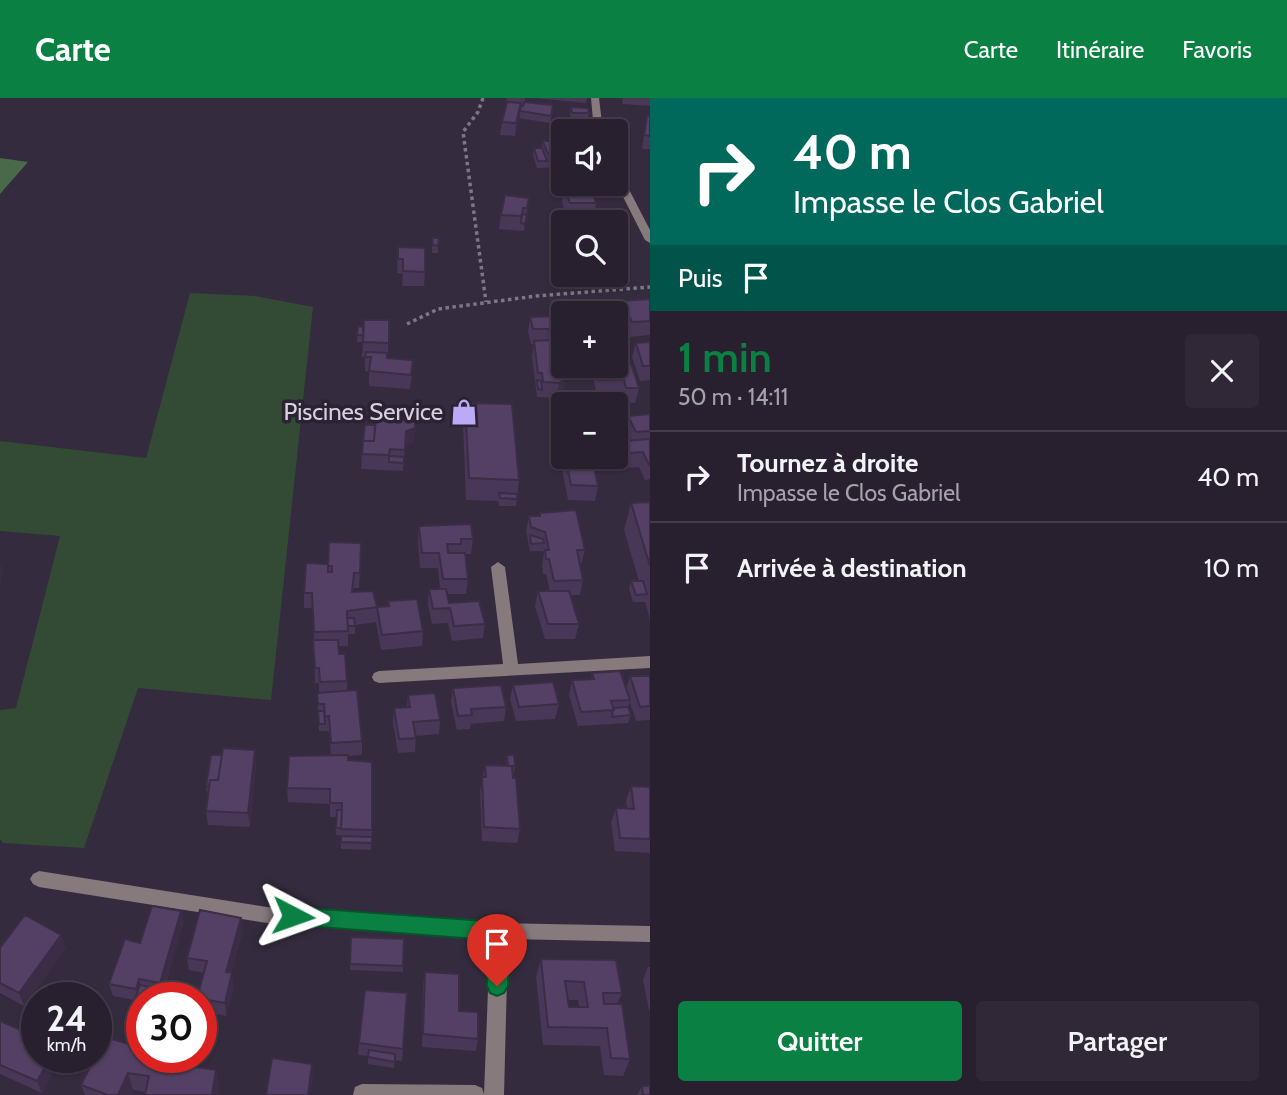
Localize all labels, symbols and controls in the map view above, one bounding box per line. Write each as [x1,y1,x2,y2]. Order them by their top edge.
text: Carte [35,29,111,69]
text: Carte [964,35,1018,64]
text: Itinéraire [1056,35,1144,64]
text: Favoris [1182,35,1252,64]
map controls [551,119,628,469]
button: sound [551,119,628,196]
text: 40 m [793,122,912,181]
icon: right [678,126,769,217]
text: Impasse le Clos Gabriel [793,182,1104,221]
button: search [551,210,628,287]
icon: arrive [737,259,775,297]
text: Puis [678,262,723,294]
button: + [551,301,628,378]
text: 1 min [678,331,772,383]
button: close [1185,334,1259,408]
text: 50 m · 14:11 [678,383,788,411]
button: − [551,392,628,469]
place label: Piscines Service [284,397,443,426]
shop icon: Piscines Service [449,397,479,427]
text: Tournez à droite [737,447,919,479]
icon: right [678,458,716,496]
text: 40 m [1197,461,1259,493]
text: Impasse le Clos Gabriel [737,479,960,507]
icon: arrive [678,549,716,587]
text: Arrivée à destination [737,552,967,584]
text: 10 m [1204,552,1259,584]
position arrow [256,879,330,953]
pin [467,914,527,986]
icon: arrive [478,925,516,963]
speed limit sign: 30 [126,982,217,1073]
text: 24 [46,997,87,1040]
button: Quitter [678,1001,962,1081]
button: Partager [976,1001,1259,1081]
text: km/h [47,1034,86,1056]

